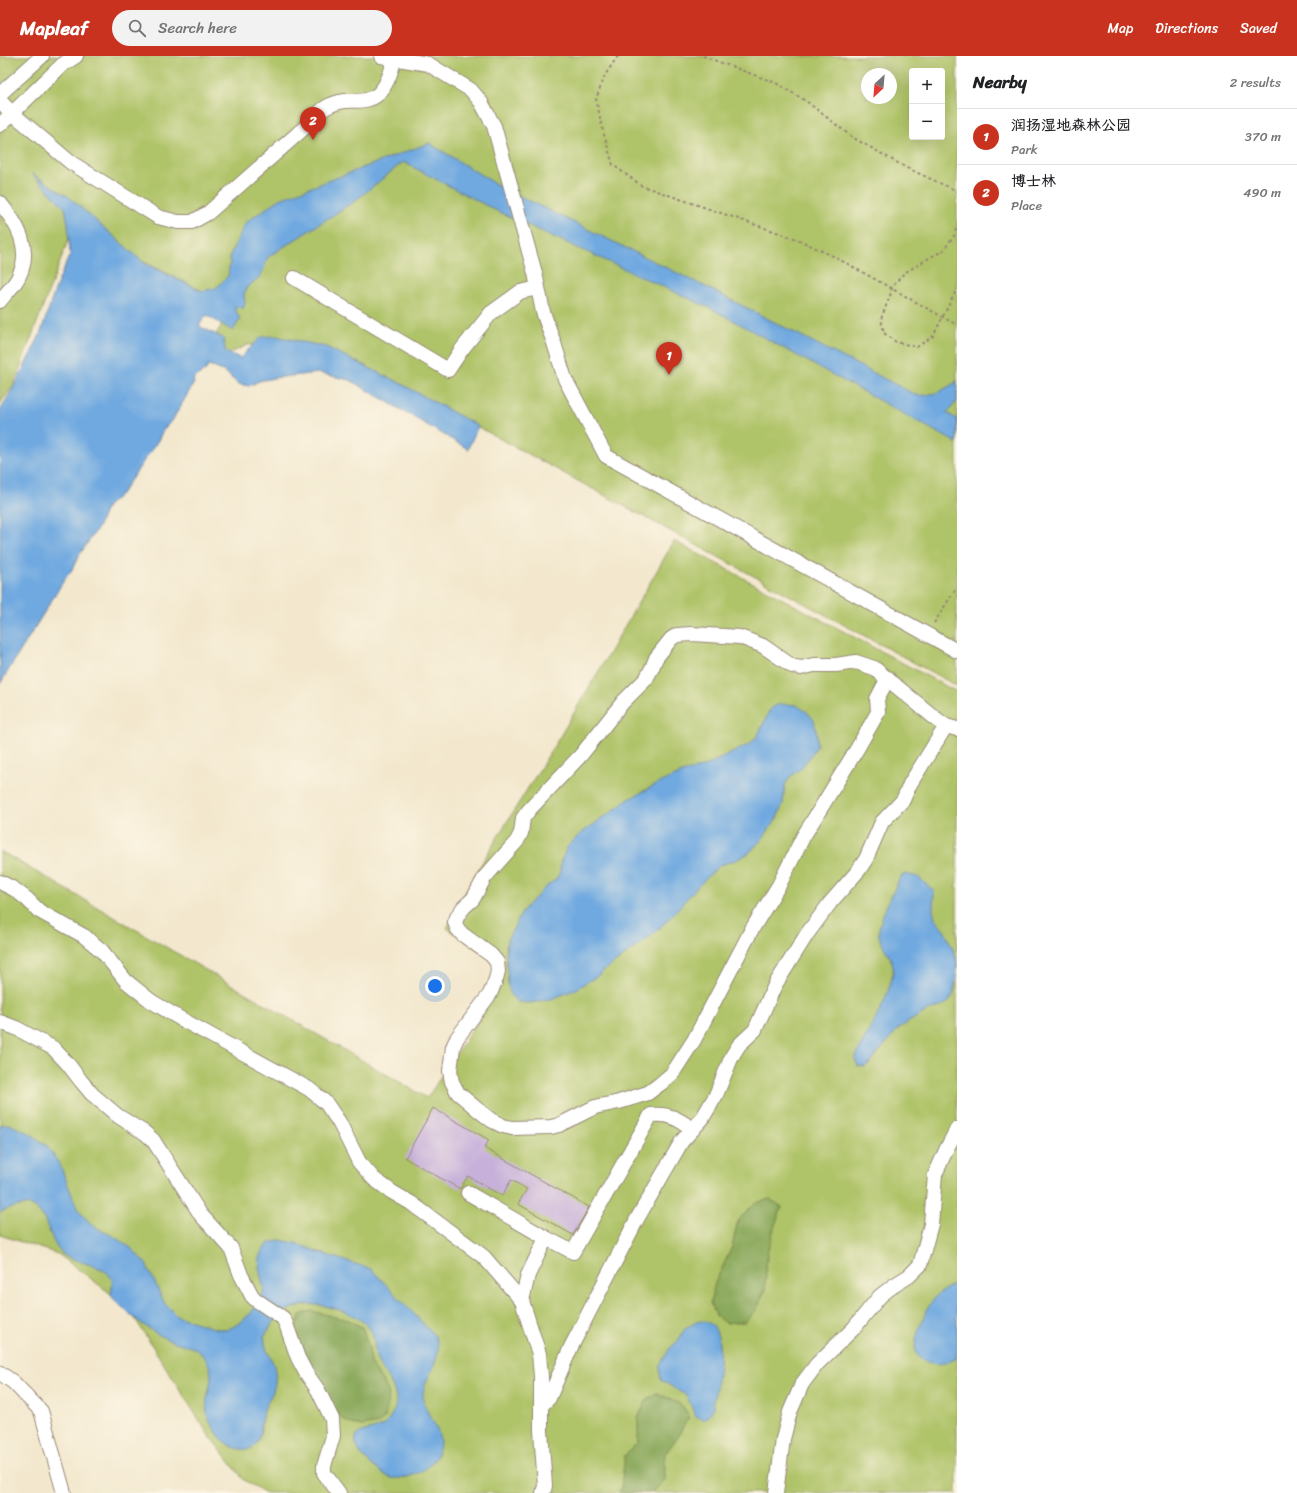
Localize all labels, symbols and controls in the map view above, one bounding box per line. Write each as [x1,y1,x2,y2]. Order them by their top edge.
search box [112,10,392,46]
text: Mapleaf [20,12,88,45]
text: Search here [158,15,237,41]
text: Map [1107,16,1133,41]
text: Directions [1155,16,1218,41]
text: Saved [1240,16,1277,41]
icon: search [126,17,148,39]
text: Nearby [973,67,1027,97]
north arrow [861,68,897,104]
map controls [909,68,945,140]
button: + [909,68,945,104]
text: 2 results [1230,71,1281,94]
button: − [909,104,945,140]
pin: 2 [300,107,326,140]
text: 润扬湿地森林公园 [1011,112,1131,138]
text: 1 [983,125,989,148]
text: 370 m [1245,125,1281,148]
text: Park [1011,138,1038,161]
text: 博士林 [1011,168,1056,194]
text: 2 [982,181,990,204]
text: 490 m [1243,181,1281,204]
text: Place [1011,194,1042,217]
pin: 1 [656,342,682,375]
your location [425,976,445,996]

